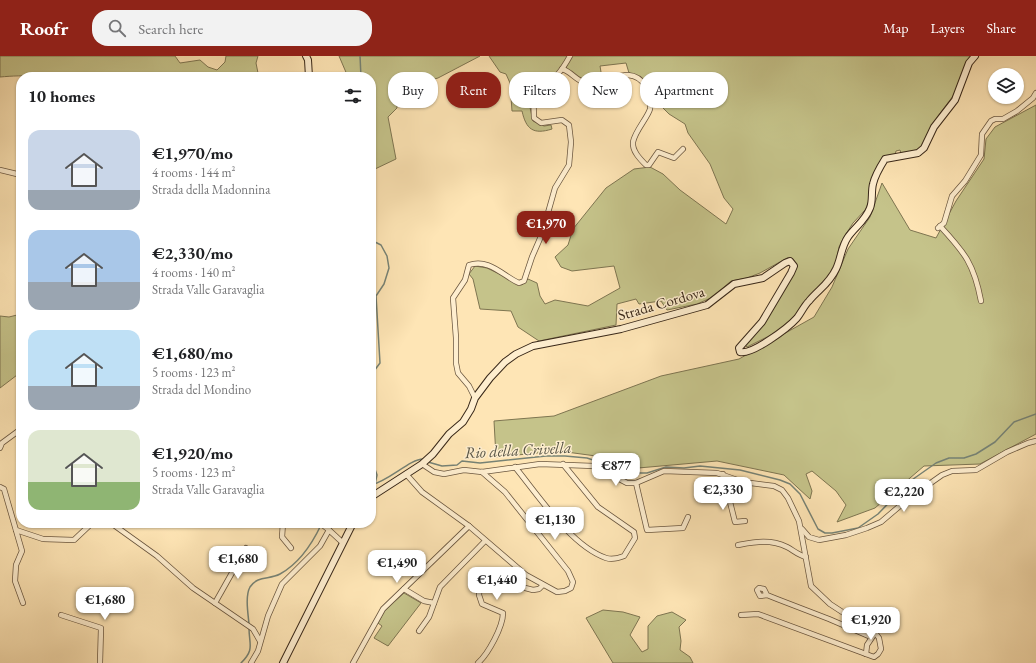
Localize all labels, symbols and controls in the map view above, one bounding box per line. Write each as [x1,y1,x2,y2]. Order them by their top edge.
search box [92,10,372,46]
text: Roofr [20,16,68,41]
icon: search [106,17,128,39]
text: Search here [138,19,203,38]
text: Map [883,19,908,37]
text: Layers [930,19,965,37]
text: Share [987,19,1016,37]
map controls [988,68,1024,104]
button: layers [988,68,1024,104]
chip: Buy [388,72,438,108]
chip: Rent [446,72,501,108]
chip: Filters [509,72,570,108]
chip: New [578,72,632,108]
chip: Apartment [640,72,728,108]
text: 10 homes [28,85,95,107]
icon: filters [342,85,364,107]
text: €1,970/mo [152,142,233,164]
icon: home [60,146,108,194]
text: 4 rooms · 144 m² [152,164,236,181]
text: Strada della Madonnina [152,181,270,198]
pin: €1,970 [513,211,579,245]
text: €1,970 [526,215,566,232]
text: €2,330/mo [152,242,233,264]
icon: home [60,246,108,294]
text: 4 rooms · 140 m² [152,264,236,281]
text: Strada Valle Garavaglia [152,281,264,298]
street label: Strada Cordova [615,282,707,324]
text: €1,680/mo [152,342,233,364]
icon: home [60,346,108,394]
text: 5 rooms · 123 m² [152,364,236,381]
text: Strada del Mondino [152,381,251,398]
water label: Rio della Crivella [464,437,572,463]
text: €1,920/mo [152,442,233,464]
icon: home [60,446,108,494]
pin: €877 [592,453,640,487]
text: €877 [601,457,631,474]
text: 5 rooms · 123 m² [152,464,236,481]
pin: €2,330 [690,477,756,511]
pin: €2,220 [871,479,937,513]
text: Strada Valle Garavaglia [152,481,264,498]
text: €2,330 [703,481,743,498]
text: €2,220 [884,483,924,500]
pin: €1,130 [522,507,588,541]
text: €1,130 [535,511,575,528]
pin: €1,680 [205,546,271,580]
text: €1,680 [218,550,258,567]
pin: €1,490 [364,550,430,584]
text: €1,490 [377,554,417,571]
pin: €1,440 [464,567,530,601]
text: €1,440 [477,571,517,588]
pin: €1,680 [72,587,138,621]
text: €1,680 [85,591,125,608]
pin: €1,920 [838,607,904,641]
text: €1,920 [851,611,891,628]

